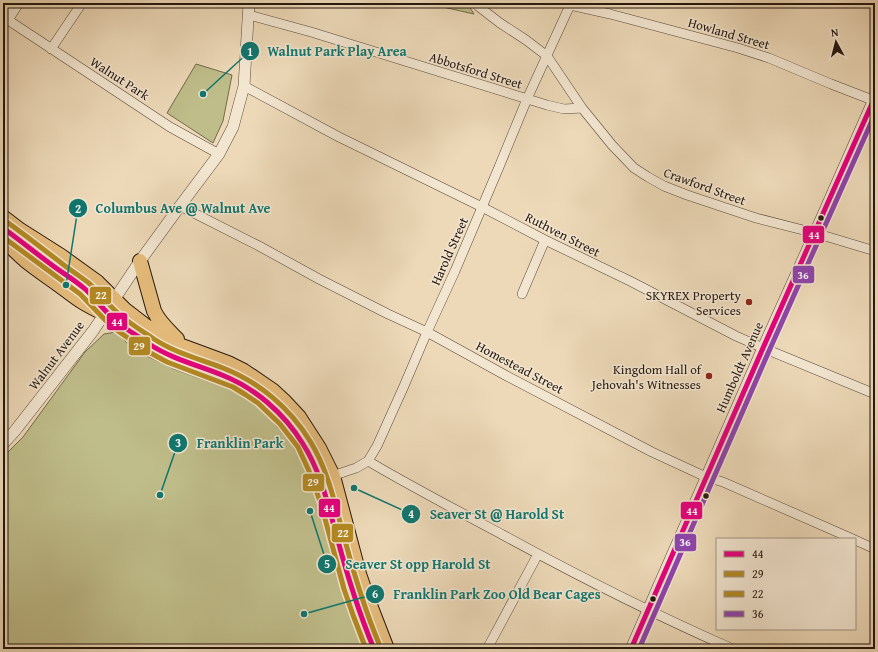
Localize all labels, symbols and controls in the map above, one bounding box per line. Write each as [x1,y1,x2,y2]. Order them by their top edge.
street label: Howland Street [686,13,772,54]
north arrow [816,22,856,62]
text: N [830,24,840,40]
callout: Walnut Park Play Area [240,38,415,64]
text: Walnut Park Play Area [267,41,408,61]
text: 1 [247,43,253,60]
street label: Abbotsford Street [427,47,525,94]
street label: Walnut Park [86,52,153,105]
street label: Crawford Street [661,163,749,210]
callout: Columbus Ave @ Walnut Ave [68,195,279,221]
text: Columbus Ave @ Walnut Ave [96,198,271,218]
text: 2 [75,200,81,217]
street label: Ruthven Street [522,207,604,262]
unlabelled marker [816,213,826,223]
street label: Harold Street [426,214,473,288]
line badge: 44 [802,225,825,244]
text: 44 [808,227,820,243]
line badge: 36 [792,265,815,284]
text: 36 [797,267,809,283]
line badge: 22 [89,286,112,305]
place label: SKYREX Property Services [646,286,742,320]
text: 22 [95,287,107,303]
marker: SKYREX Property Services [744,297,754,307]
line badge: 44 [106,312,128,331]
text: 44 [111,314,123,330]
street label: Walnut Avenue [24,317,89,394]
street label: Humboldt Avenue [711,319,768,416]
line badge: 29 [128,336,151,356]
street label: Homestead Street [473,336,567,399]
text: 29 [133,338,145,354]
place label: Kingdom Hall of Jehovah's Witnesses [590,360,703,394]
marker: Kingdom Hall of Jehovah's Witnesses [704,371,714,381]
callout: Franklin Park [168,430,291,456]
text: Franklin Park [197,433,284,453]
text: 3 [175,434,181,451]
line badge: 29 [302,473,325,492]
text: 29 [307,474,319,490]
unlabelled marker [701,491,711,501]
line badge: 44 [318,498,341,518]
text: 44 [323,500,335,516]
callout: Seaver St @ Harold St [401,501,572,527]
line badge: 44 [680,501,703,520]
text: 44 [686,503,698,519]
text: Seaver St @ Harold St [430,504,565,524]
text: 4 [408,505,414,522]
line badge: 22 [331,523,354,543]
text: 22 [337,525,349,541]
line badge: 36 [674,533,697,552]
text: 36 [679,534,691,550]
legend [716,538,856,630]
text: 44 [752,545,764,562]
callout: Seaver St opp Harold St [317,551,498,577]
text: Seaver St opp Harold St [345,554,491,574]
text: 5 [324,555,330,572]
text: 29 [752,565,764,582]
callout: Franklin Park Zoo Old Bear Cages [365,581,609,607]
text: Franklin Park Zoo Old Bear Cages [393,584,601,604]
text: 6 [372,585,378,602]
text: 22 [752,585,764,602]
unlabelled marker [648,594,658,604]
text: 36 [752,605,764,622]

